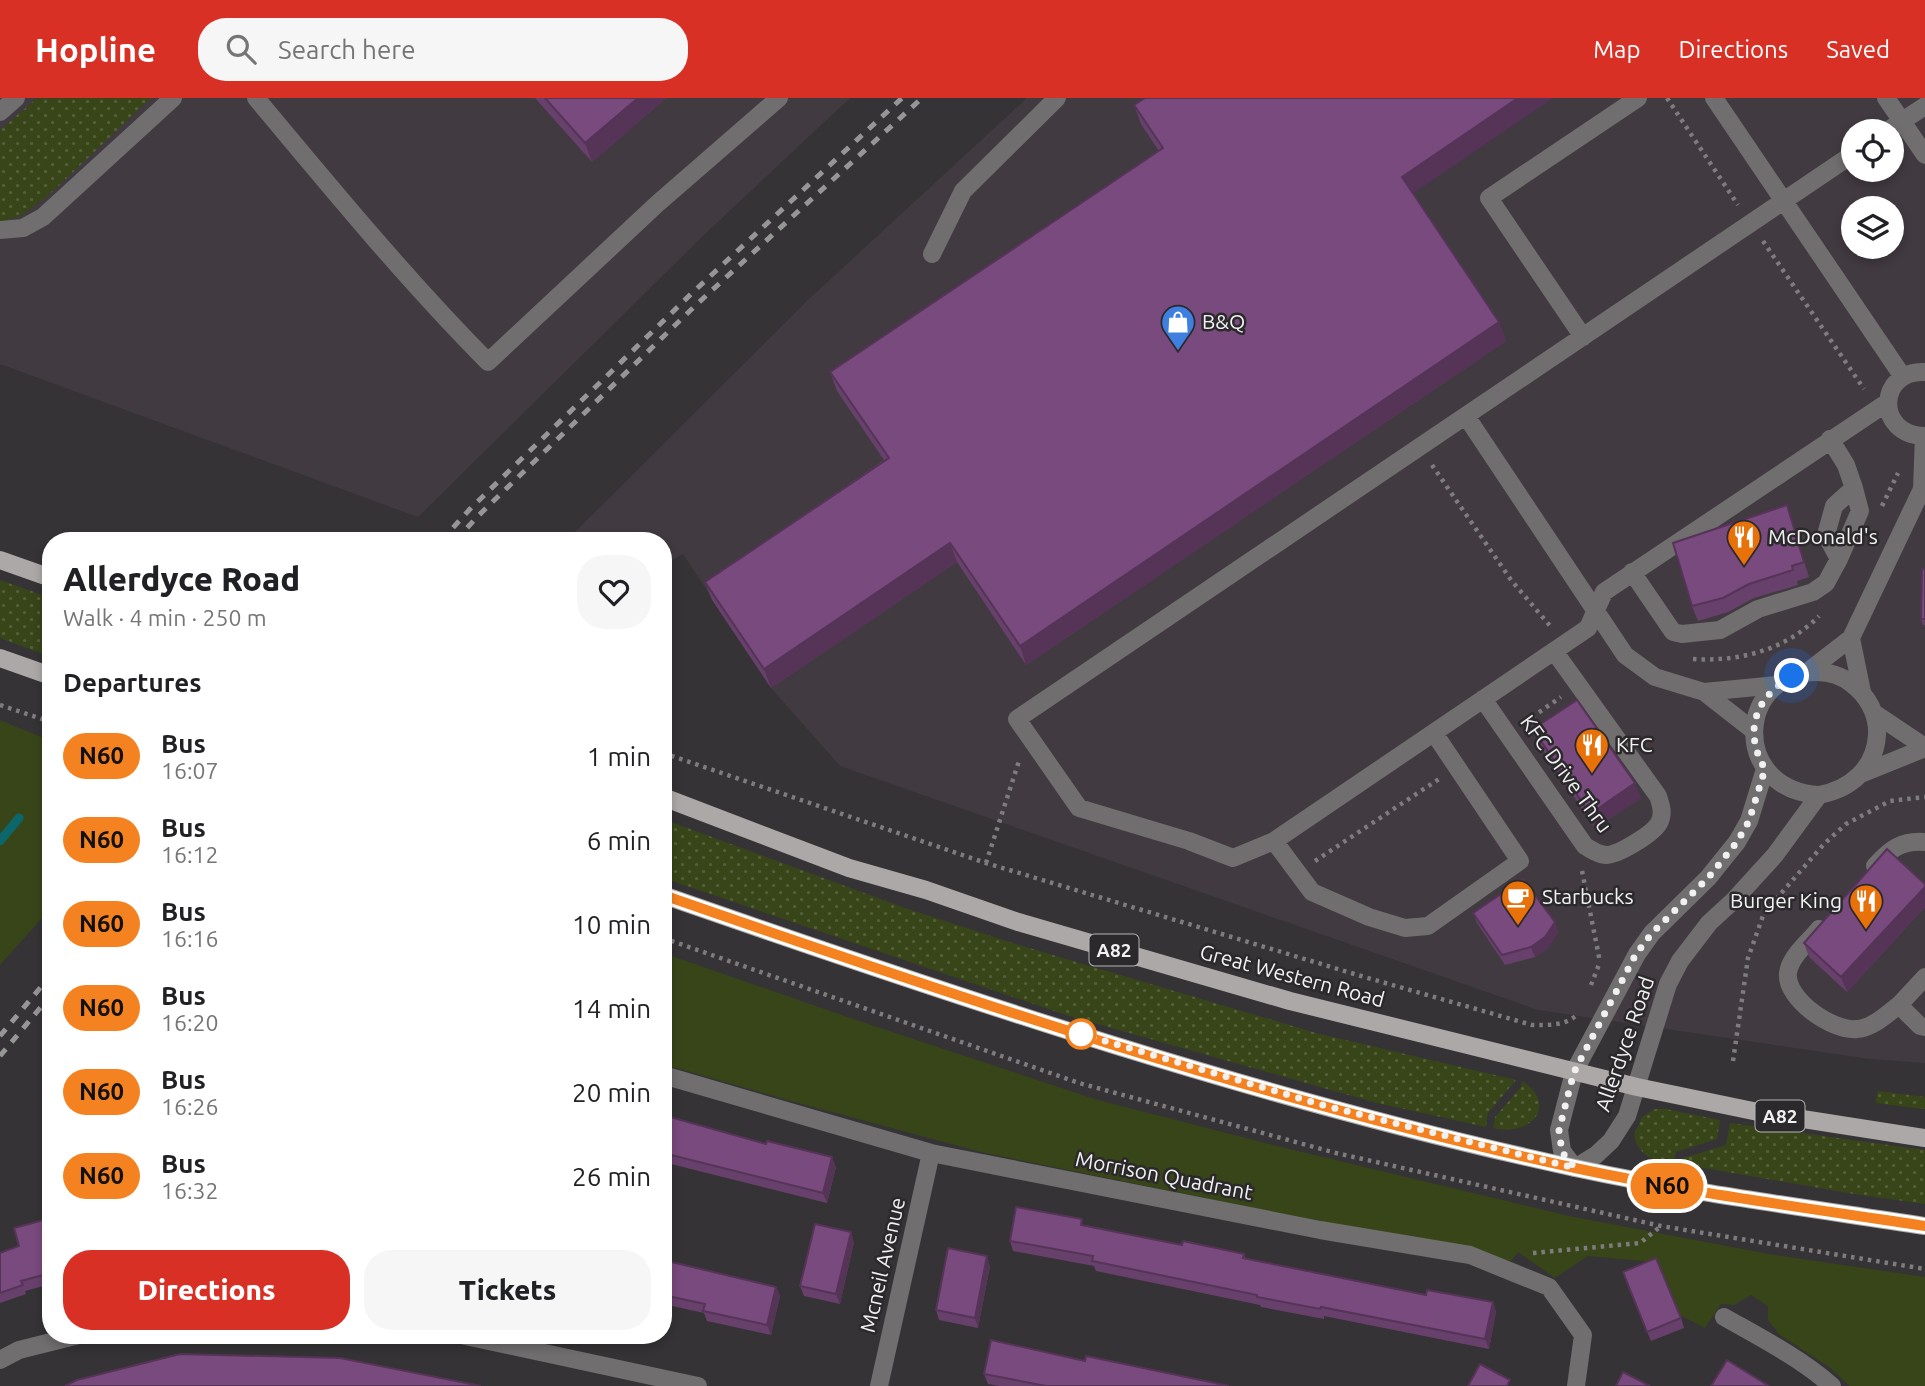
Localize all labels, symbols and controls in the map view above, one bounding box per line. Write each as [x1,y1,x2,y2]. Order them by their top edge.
search box [198,18,688,81]
icon: search [222,30,260,68]
text: Hopline [35,31,156,68]
text: Search here [278,35,415,64]
text: Map [1593,36,1640,63]
text: Directions [1678,36,1788,63]
text: Saved [1826,36,1890,63]
map controls [1841,119,1904,259]
button: locate [1841,119,1904,182]
button: layers [1841,196,1904,259]
shop icon: B&Q [1159,303,1197,352]
place label: B&Q [1202,309,1245,333]
restaurant icon: McDonald's [1725,518,1763,567]
place label: McDonald's [1768,524,1878,548]
button: heart [577,555,651,629]
text: Allerdyce Road [63,560,300,597]
text: Walk · 4 min · 250 m [63,605,267,630]
your location [1774,658,1809,693]
text: Departures [63,668,201,697]
street label: KFC Drive Thru [1516,710,1618,837]
restaurant icon: KFC [1573,726,1611,775]
text: Bus [161,729,206,758]
place label: KFC [1616,732,1653,756]
text: N60 [79,742,124,769]
text: 1 min [587,742,651,771]
text: 16:07 [161,758,219,783]
text: Bus [161,813,206,842]
text: N60 [79,826,124,853]
text: 6 min [587,826,651,855]
text: 16:12 [161,842,219,867]
cafe icon: Starbucks [1499,878,1537,927]
restaurant icon: Burger King [1847,882,1885,931]
place label: Starbucks [1542,884,1634,908]
place label: Burger King [1730,888,1842,912]
text: Bus [161,897,206,926]
text: N60 [79,910,124,937]
text: 10 min [572,910,651,939]
text: 16:16 [161,926,219,951]
road number: A82 [1090,934,1138,965]
street label: Great Western Road [1197,939,1387,1011]
street label: Allerdyce Road [1590,973,1658,1114]
text: Bus [161,981,206,1010]
text: N60 [79,994,124,1021]
text: 14 min [572,994,651,1023]
text: 16:20 [161,1010,219,1035]
unlabelled marker [1066,1019,1096,1049]
text: Bus [161,1065,206,1094]
text: N60 [79,1078,124,1105]
text: 20 min [572,1078,651,1107]
text: 16:26 [161,1094,219,1119]
road number: A82 [1756,1100,1804,1132]
street label: Morrison Quadrant [1074,1146,1255,1204]
text: Bus [161,1149,206,1178]
text: N60 [79,1162,124,1189]
text: 26 min [572,1162,651,1191]
line badge: N60 [1627,1163,1707,1209]
text: N60 [1645,1172,1689,1199]
text: 16:32 [161,1178,219,1203]
street label: Mcneil Avenue [855,1195,909,1335]
button: Directions [63,1250,350,1330]
button: Tickets [364,1250,651,1330]

